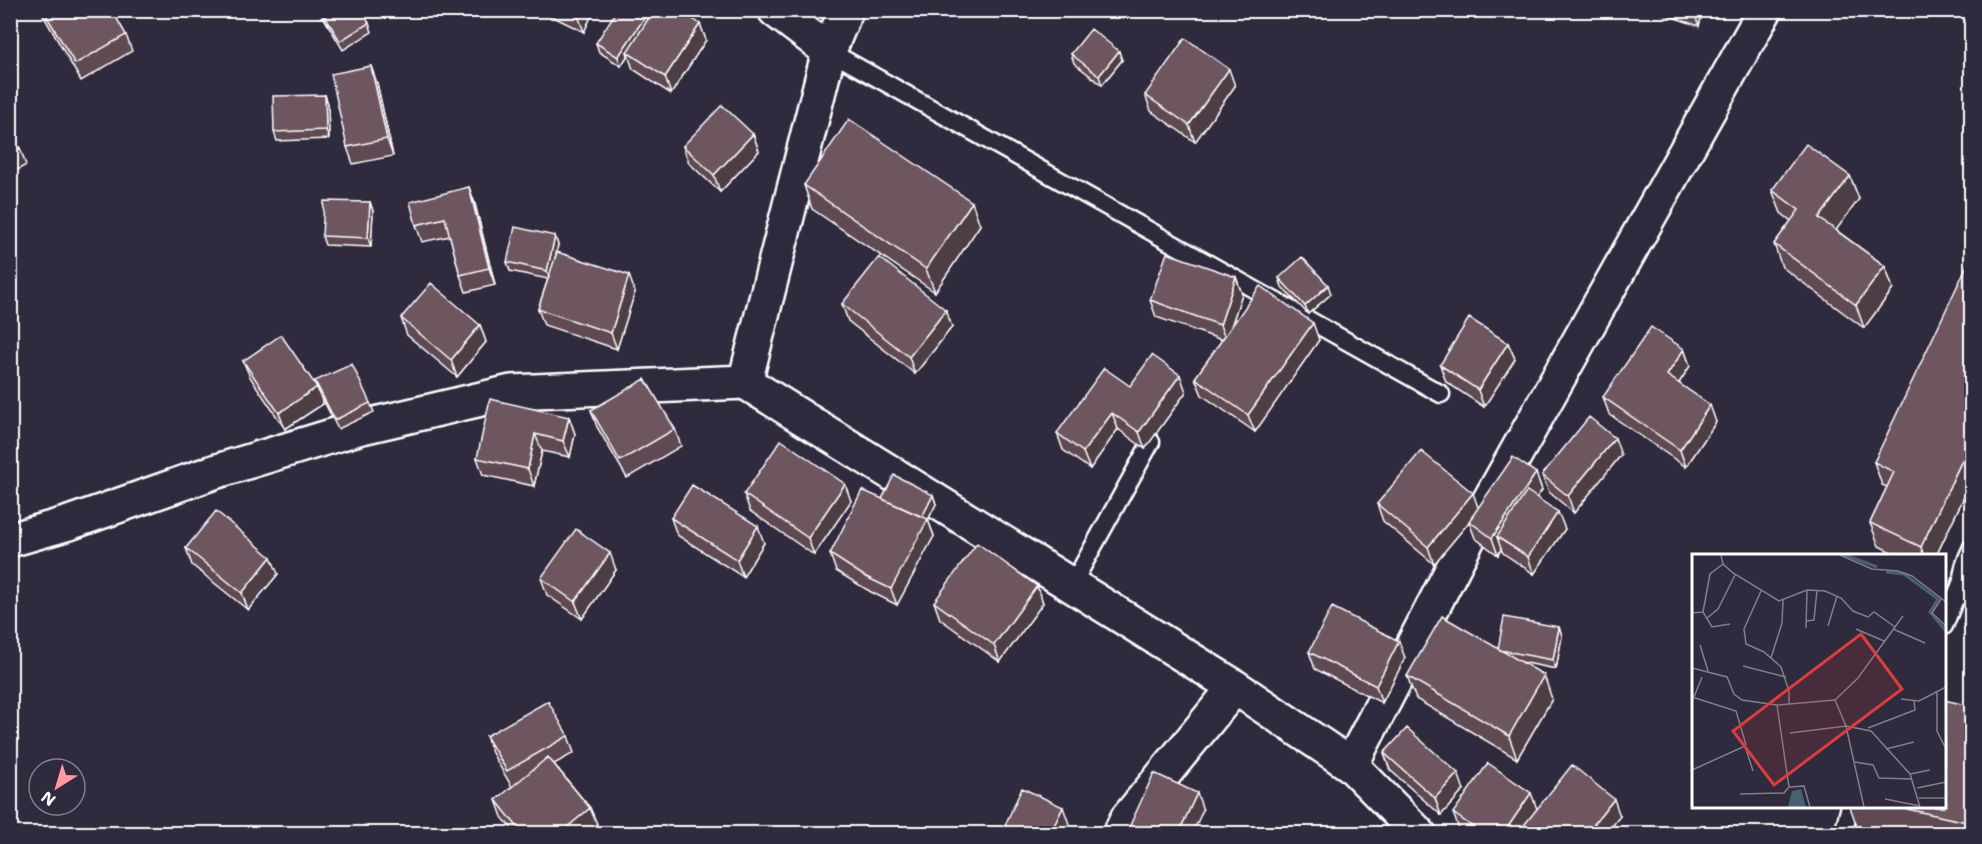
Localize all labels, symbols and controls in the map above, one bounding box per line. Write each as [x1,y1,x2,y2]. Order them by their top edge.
inset map [1692,554,1946,808]
north arrow [27,757,87,817]
text: N [37,786,60,811]

